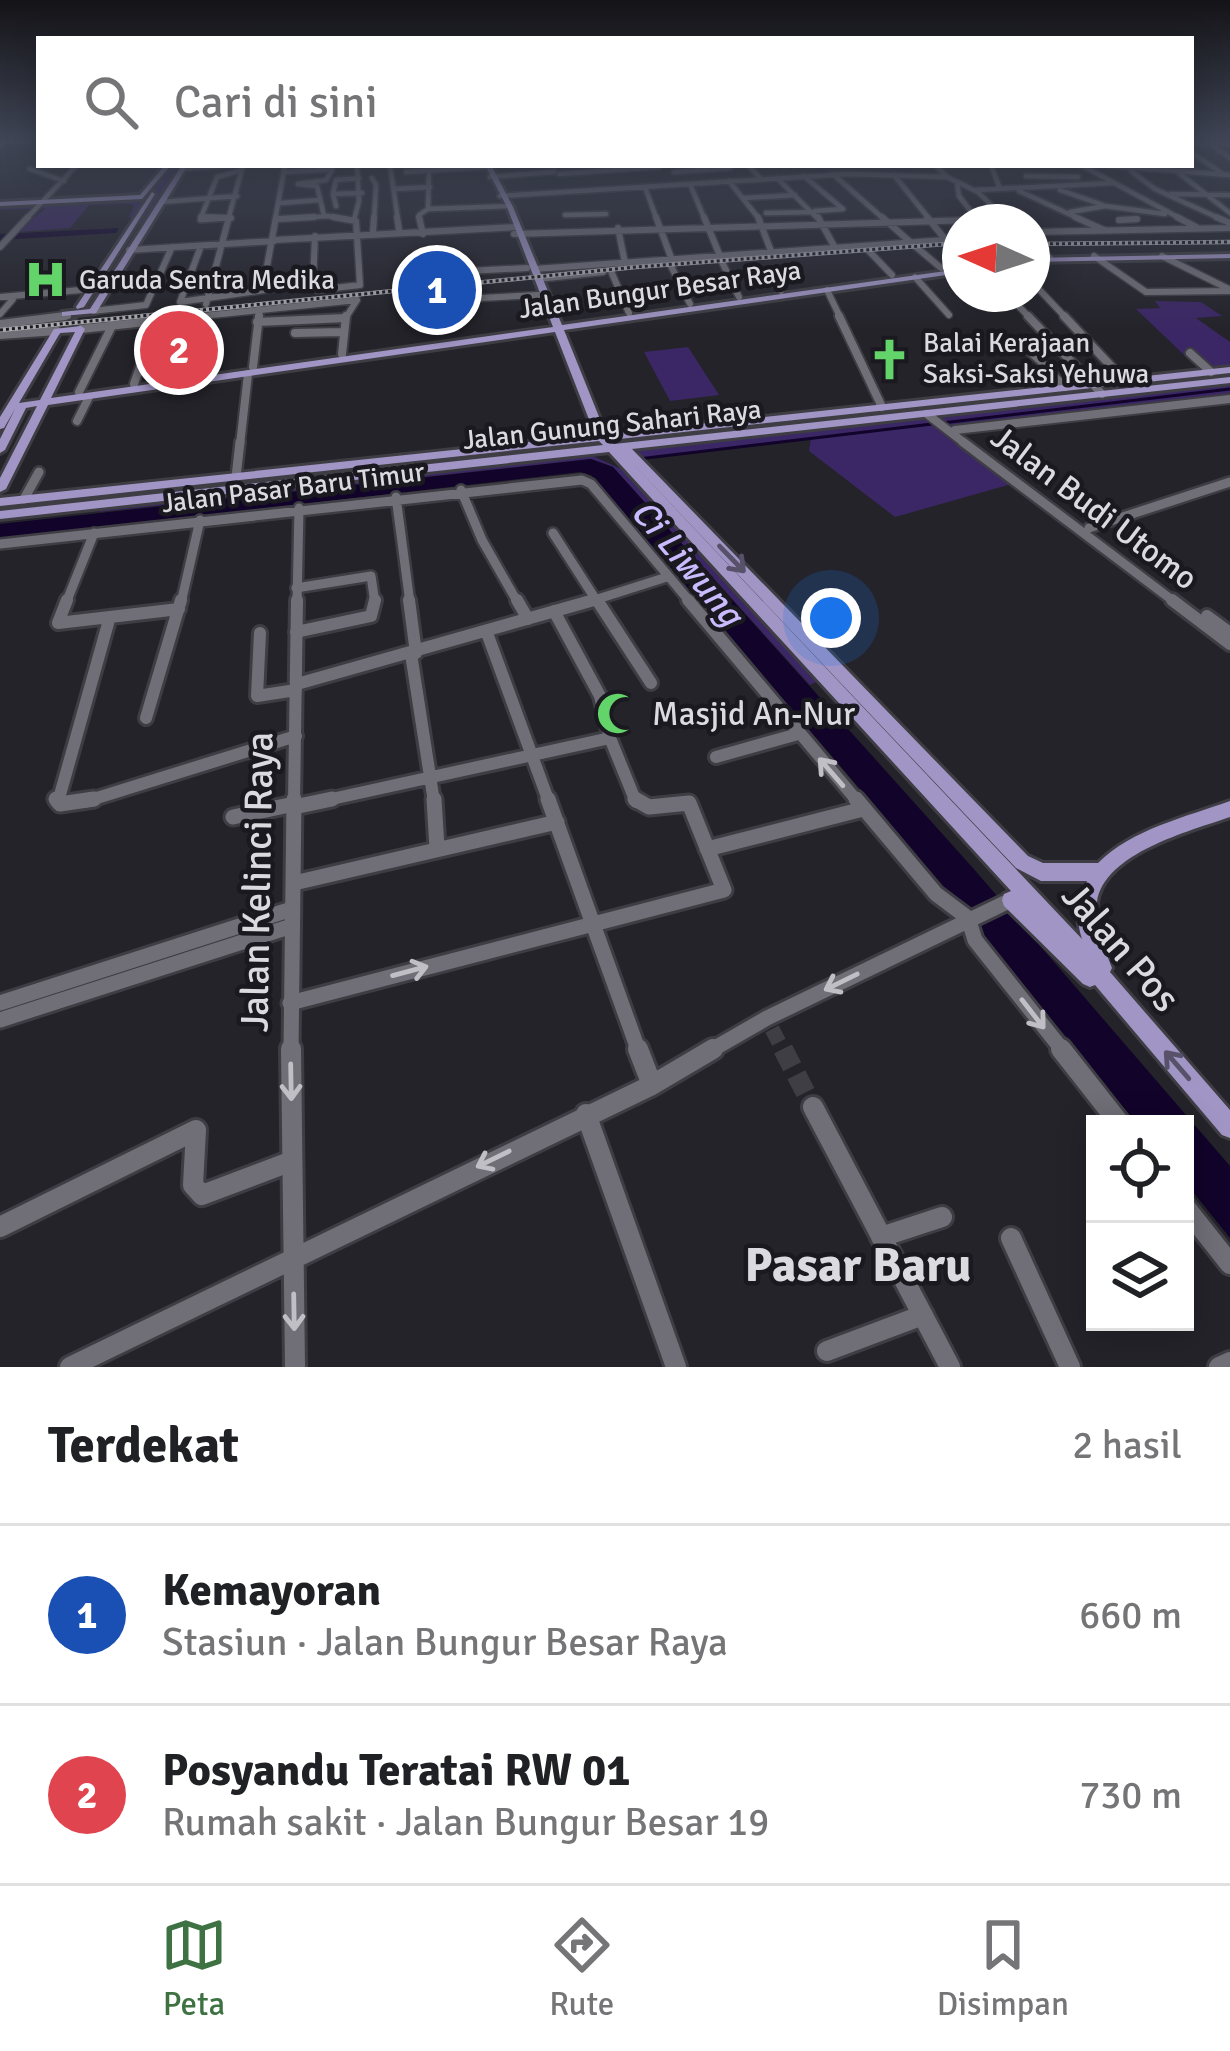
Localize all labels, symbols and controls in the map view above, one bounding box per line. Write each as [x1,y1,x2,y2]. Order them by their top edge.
search box [36,36,1194,168]
icon: search [78,69,144,135]
text: Cari di sini [174,75,378,130]
north arrow [942,204,1050,312]
pin: 1 [398,245,476,335]
street label: Jalan Bungur Besar Raya [517,254,803,326]
hospital icon: Garuda Sentra Medika [22,257,68,303]
place label: Garuda Sentra Medika [79,264,335,297]
pin: 2 [140,305,218,395]
place label: Balai Kerajaan Saksi-Saksi Yehuwa [923,327,1149,391]
church icon: Balai Kerajaan Saksi-Saksi Yehuwa [866,336,912,382]
street label: Jalan Gunung Sahari Raya [461,393,763,457]
street label: Jalan Budi Utomo [983,417,1205,599]
street label: Jalan Pasar Baru Timur [160,455,426,521]
water label: Ci Liwung [621,491,755,638]
one-way arrow [718,544,746,573]
your location [801,588,861,648]
mosque icon: Masjid An-Nur [595,691,641,737]
place label: Masjid An-Nur [652,694,855,735]
street label: Jalan Kelinci Raya [230,731,284,1033]
one-way arrow [818,758,846,788]
street label: Jalan Pos [1052,872,1190,1022]
one-way arrow [390,958,428,980]
one-way arrow [823,972,859,995]
one-way arrow [1019,998,1046,1030]
one-way arrow [1164,1050,1191,1081]
one-way arrow [280,1062,302,1101]
map controls [1086,1115,1194,1331]
button: locate [1086,1115,1194,1223]
one-way arrow [476,1149,512,1171]
button: layers [1086,1223,1194,1331]
district label: Pasar Baru [745,1236,971,1295]
one-way arrow [282,1292,305,1331]
text: Terdekat [48,1414,239,1477]
text: 2 hasil [1072,1421,1182,1469]
text: Kemayoran [162,1563,381,1618]
text: 1 [76,1591,98,1639]
text: 660 m [1079,1591,1182,1639]
text: Stasiun · Jalan Bungur Besar Raya [162,1618,728,1666]
text: Posyandu Teratai RW 01 [162,1743,631,1798]
text: 2 [76,1771,98,1819]
text: 730 m [1079,1771,1182,1819]
text: Rumah sakit · Jalan Bungur Besar 19 [162,1798,769,1846]
tab: Peta [161,1912,227,2025]
tab: Rute [549,1912,615,2025]
tab: Disimpan [937,1912,1069,2025]

